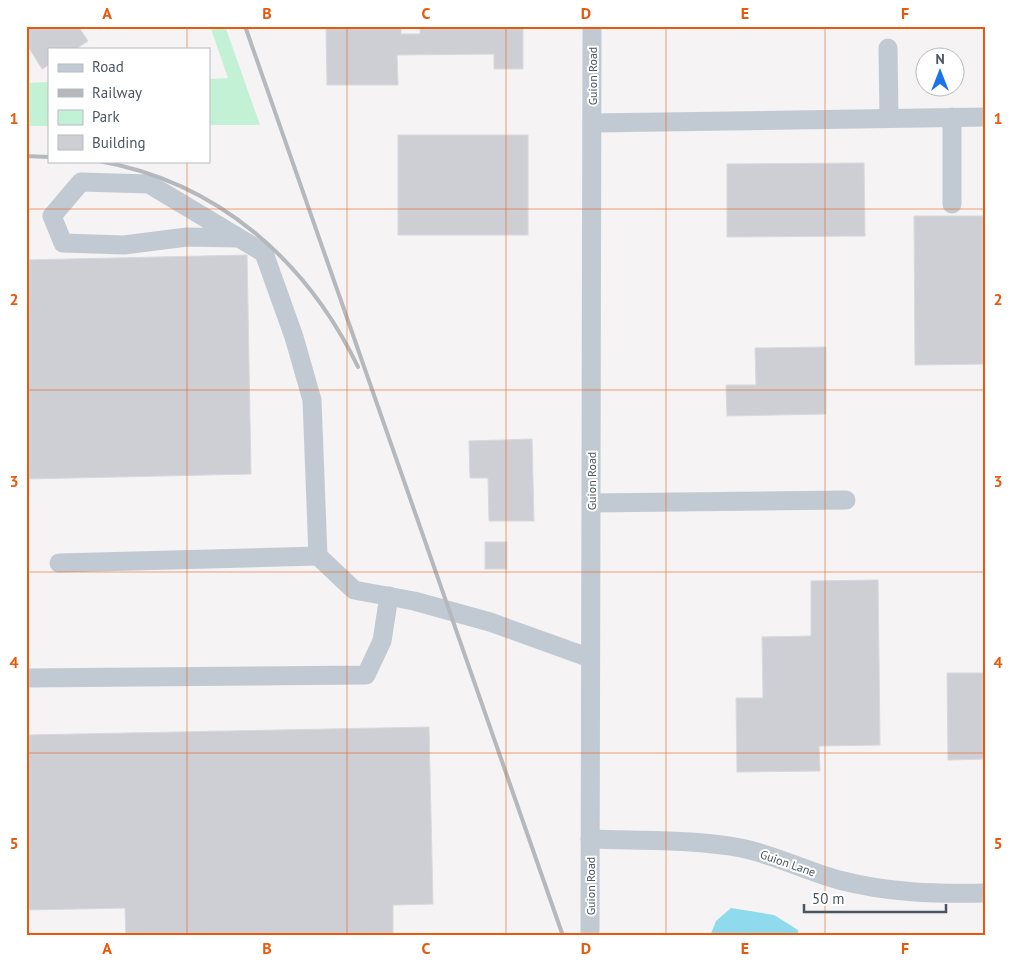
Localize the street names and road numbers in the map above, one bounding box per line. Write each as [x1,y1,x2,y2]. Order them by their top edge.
street label: Guion Road [585,47,600,105]
street label: Guion Road [584,452,599,510]
street label: Guion Lane [758,846,818,880]
street label: Guion Road [583,857,598,915]

